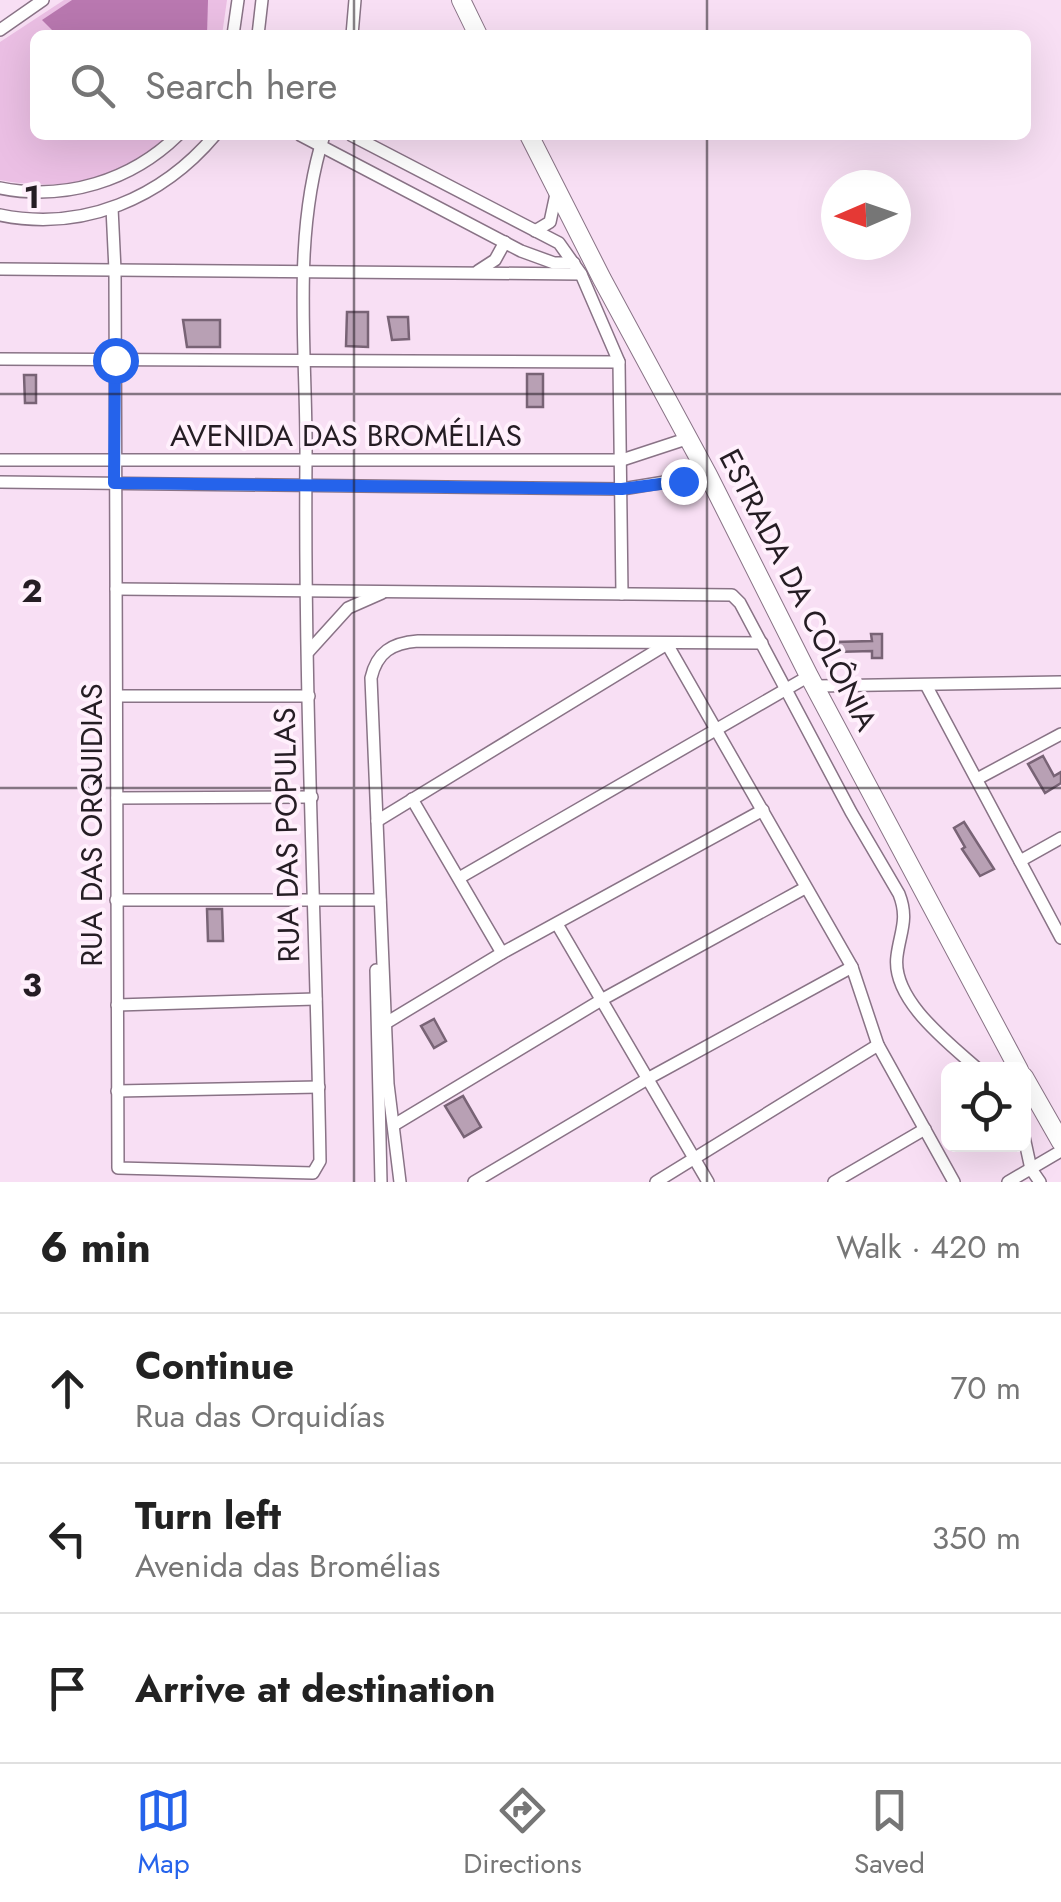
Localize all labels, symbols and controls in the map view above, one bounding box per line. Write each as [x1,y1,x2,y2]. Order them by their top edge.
search box [30,30,1031,140]
icon: search [65,58,120,113]
text: Search here [145,58,337,113]
north arrow [821,170,911,260]
text: 1 [24,174,40,220]
route start [93,338,139,384]
street label: AVENIDA DAS BROMÉLIAS [170,414,522,457]
street label: ESTRADA DA COLÔNIA [709,441,888,738]
route end [661,459,707,505]
text: 2 [22,568,43,614]
street label: RUA DAS ORQUIDIAS [70,683,113,967]
street label: RUA DAS POPULAS [263,707,310,963]
text: 3 [22,962,42,1008]
map controls [941,1062,1031,1152]
button: locate [941,1062,1031,1152]
text: 6 min [40,1217,151,1278]
text: Walk · 420 m [836,1224,1021,1270]
text: Continue [135,1338,294,1393]
icon: ahead [40,1361,95,1416]
text: 70 m [950,1365,1021,1411]
text: Rua das Orquidías [135,1393,385,1439]
text: Turn left [135,1488,281,1543]
icon: left [40,1511,95,1566]
text: 350 m [932,1515,1021,1561]
text: Avenida das Bromélias [135,1543,440,1589]
icon: arrive [40,1661,95,1716]
text: Arrive at destination [135,1661,496,1716]
tab: Map [136,1783,191,1884]
tab: Directions [463,1783,582,1884]
tab: Saved [854,1783,925,1884]

